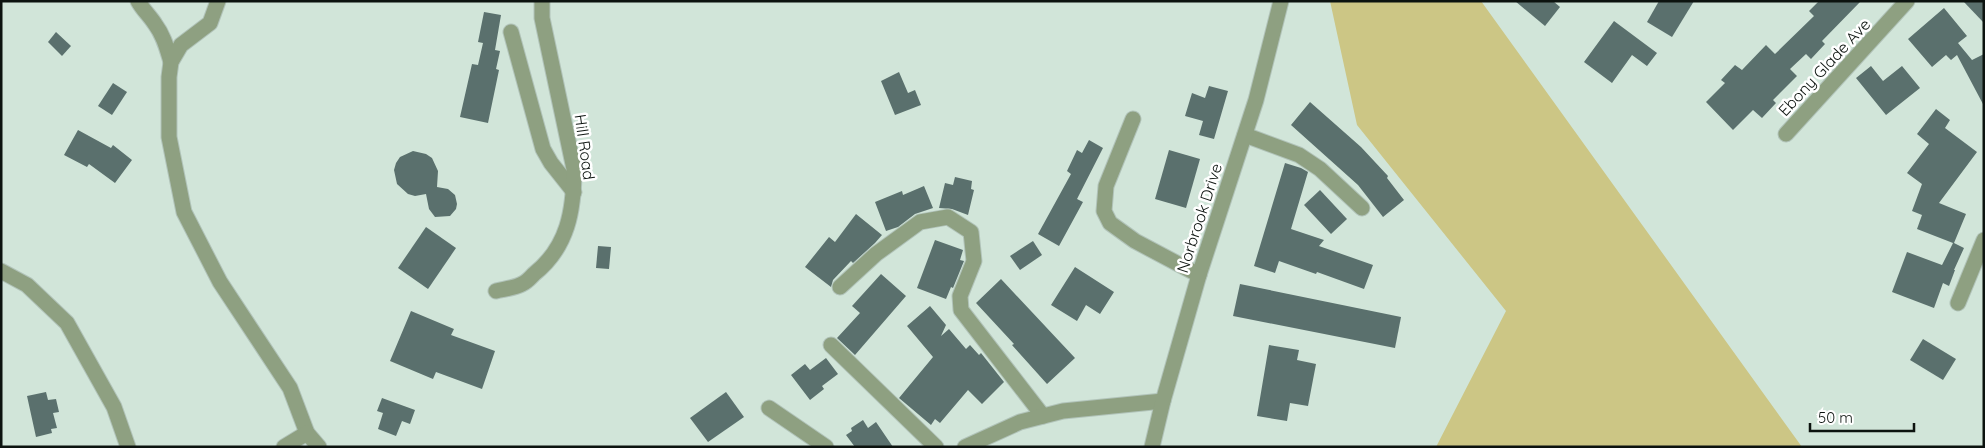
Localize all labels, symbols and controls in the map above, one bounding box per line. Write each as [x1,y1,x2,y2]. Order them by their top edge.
street label: Ebony Glade Ave [1774,14,1874,120]
street label: Hill Road [570,113,600,181]
street label: Norbrook Drive [1172,161,1226,275]
scale bar [1810,400,1914,432]
text: 50 m [1818,408,1853,427]

